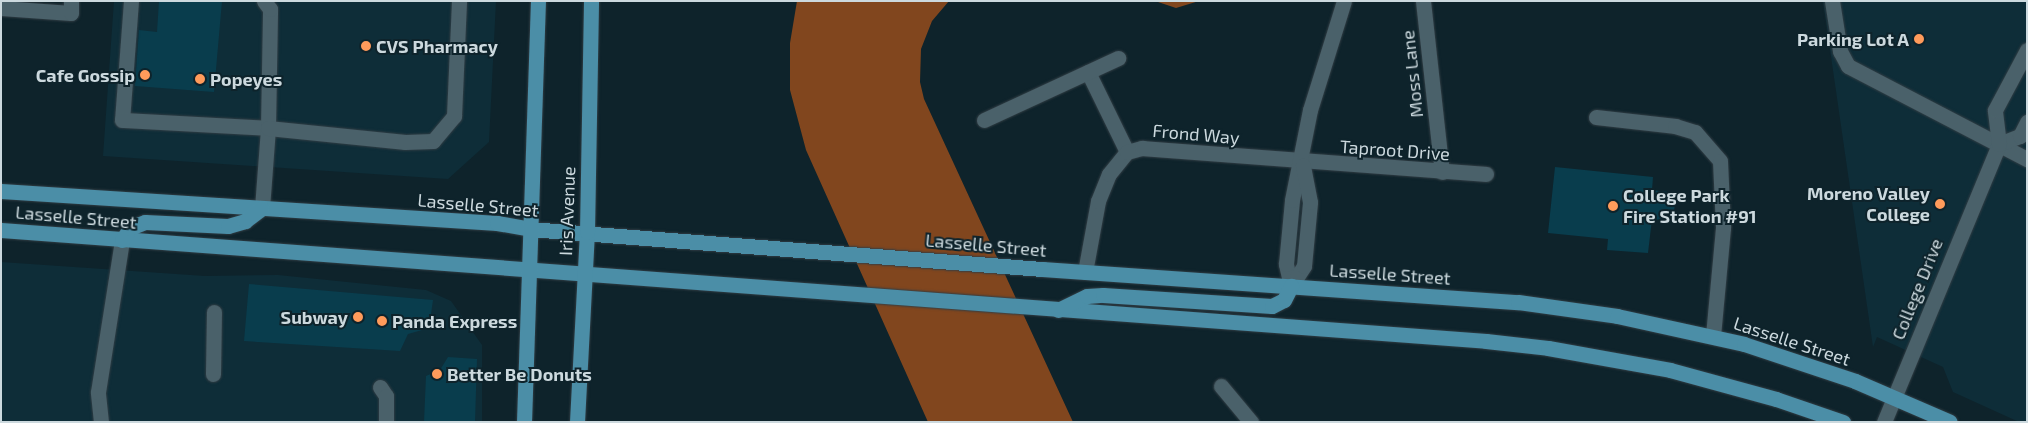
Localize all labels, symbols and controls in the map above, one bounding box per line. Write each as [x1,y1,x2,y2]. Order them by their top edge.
place label: Parking Lot A [1797,28,1909,50]
street label: Moss Lane [1397,29,1427,119]
marker: Parking Lot A [1913,33,1925,45]
place label: CVS Pharmacy [376,35,498,57]
marker: CVS Pharmacy [360,40,372,52]
place label: Cafe Gossip [36,64,135,86]
place label: Popeyes [210,68,282,90]
marker: Cafe Gossip [139,69,151,81]
marker: Popeyes [194,73,206,85]
street label: Frond Way [1151,119,1241,149]
street label: Taproot Drive [1339,135,1451,165]
street label: Iris Avenue [555,166,579,256]
place label: Moreno Valley College [1807,183,1930,225]
place label: College Park Fire Station #91 [1623,185,1757,228]
street label: Lasselle Street [417,189,539,221]
marker: Moreno Valley College [1934,198,1946,210]
marker: College Park Fire Station #91 [1607,200,1619,212]
street label: Lasselle Street [15,201,137,233]
street label: Lasselle Street [925,229,1047,261]
street label: College Drive [1887,235,1947,343]
street label: Lasselle Street [1329,259,1451,289]
place label: Subway [281,306,348,328]
place label: Panda Express [392,310,517,332]
marker: Subway [352,311,364,323]
street label: Lasselle Street [1731,312,1853,370]
marker: Panda Express [376,315,388,327]
place label: Better Be Donuts [447,363,592,385]
marker: Better Be Donuts [431,368,443,380]

